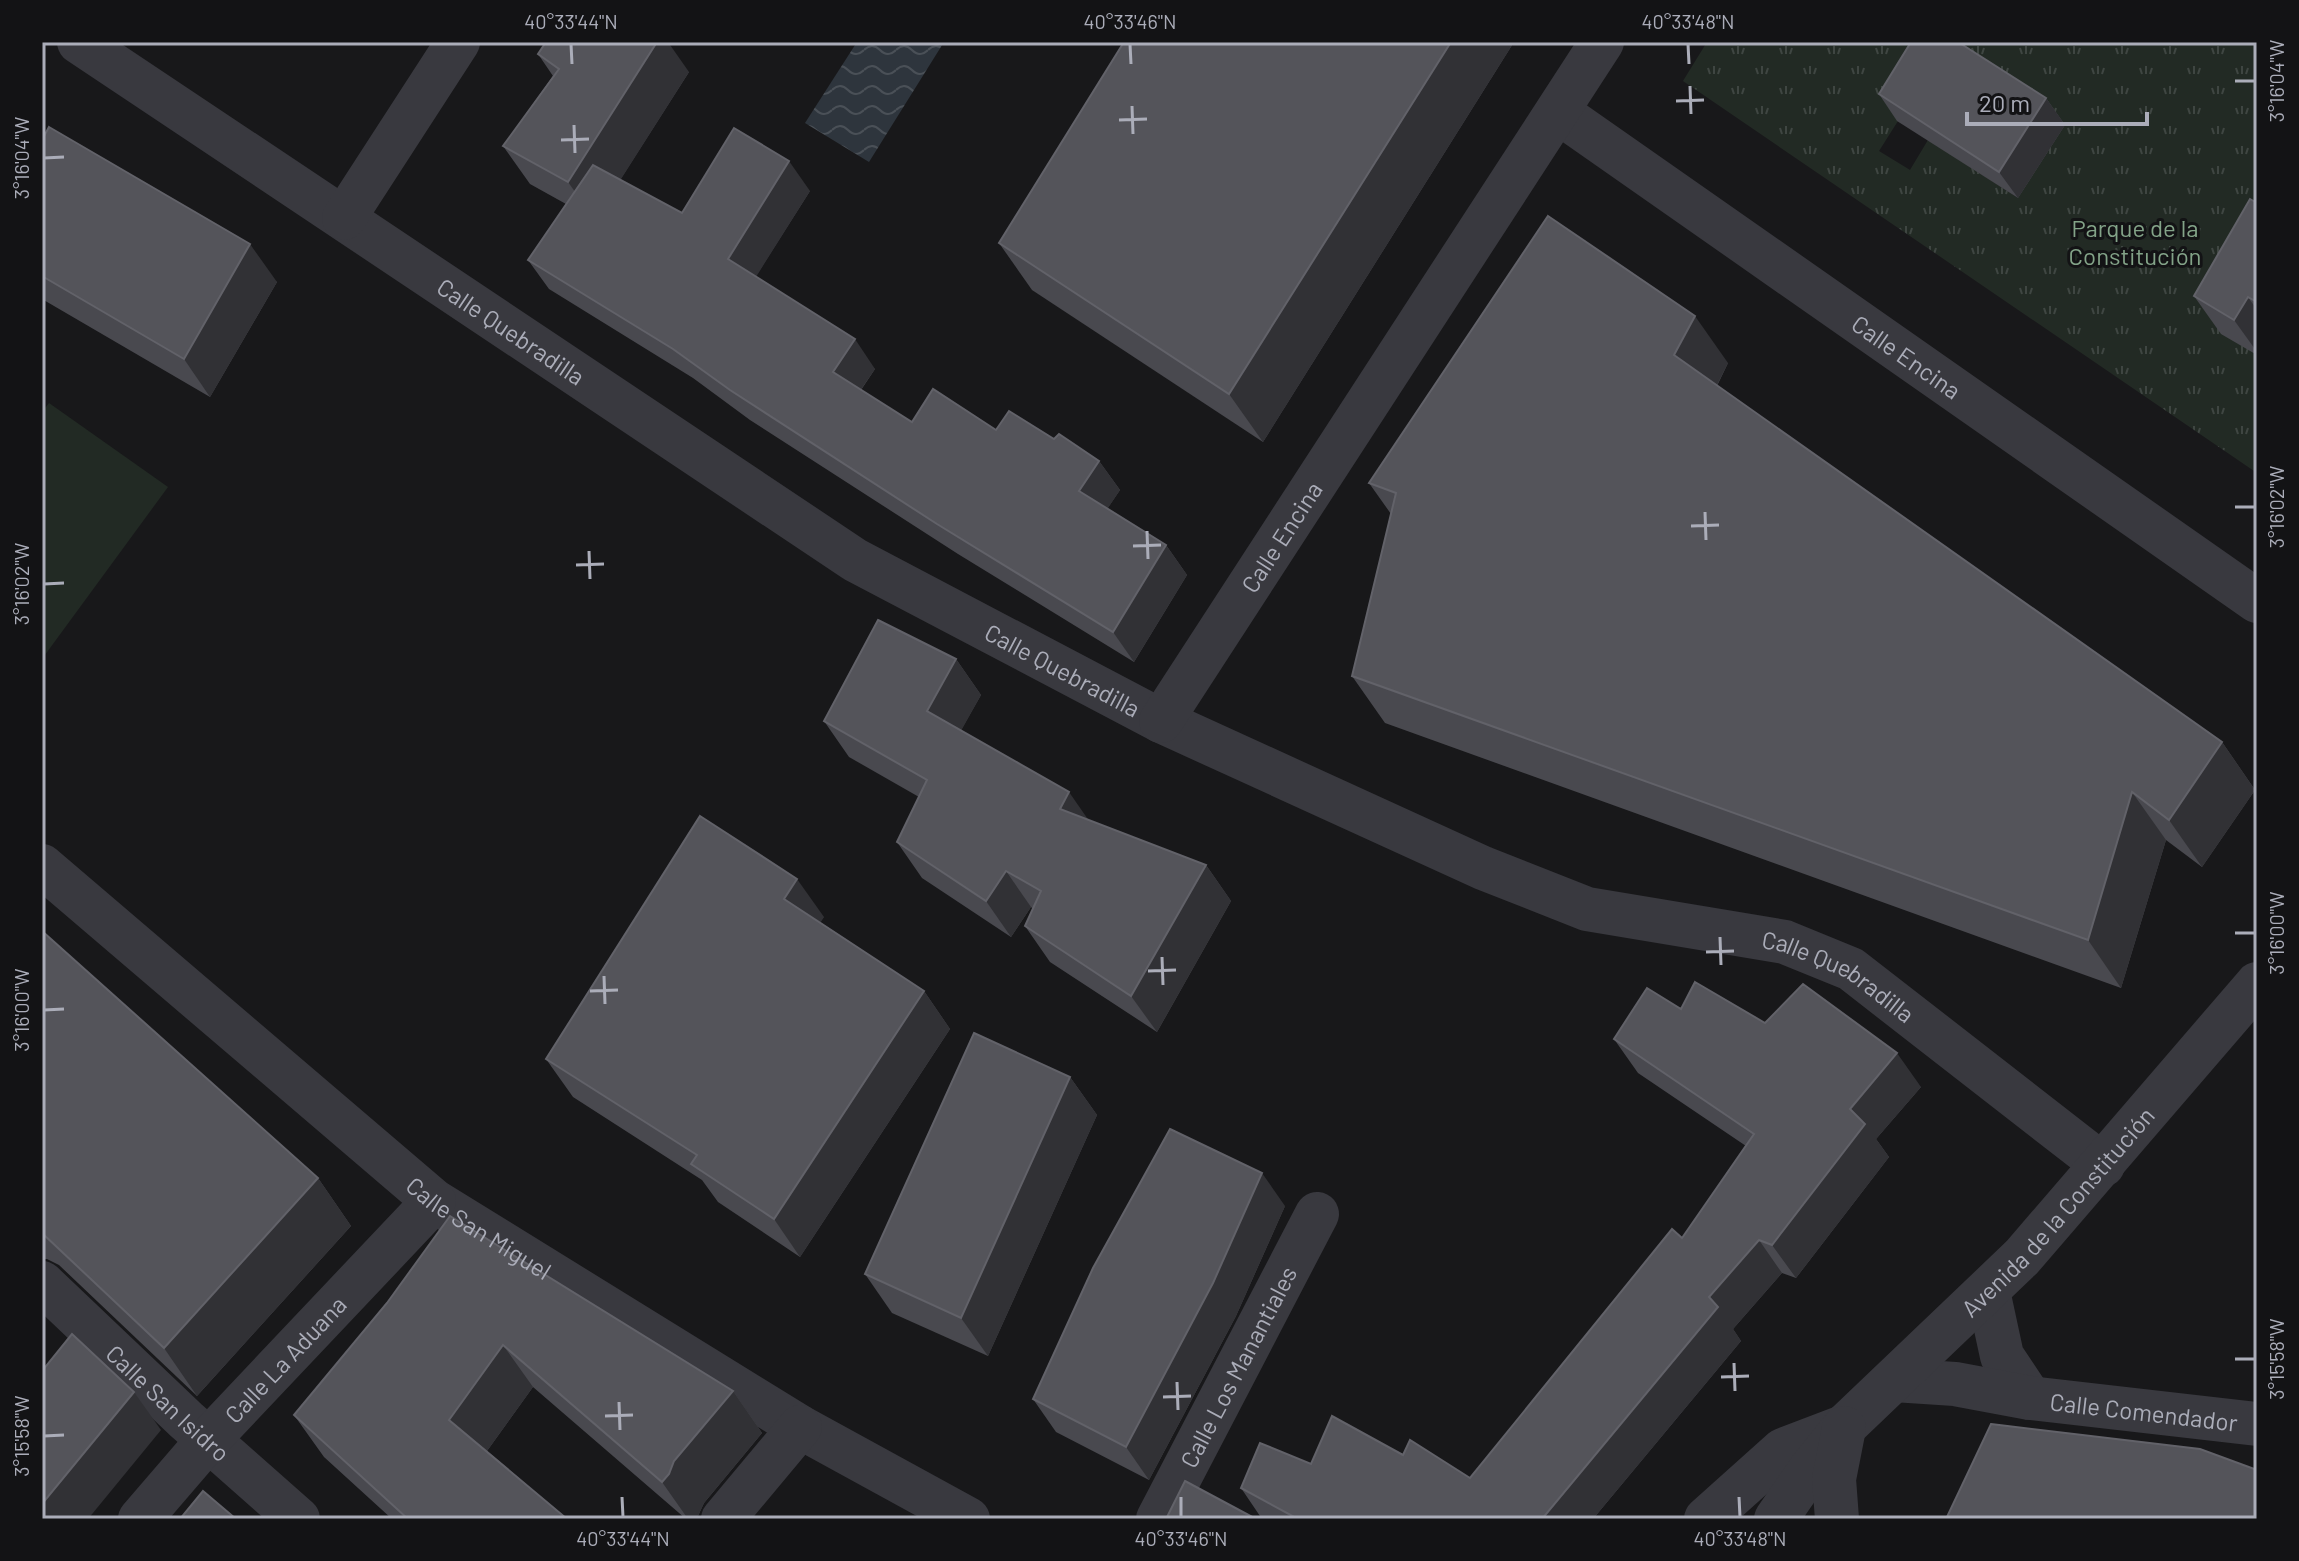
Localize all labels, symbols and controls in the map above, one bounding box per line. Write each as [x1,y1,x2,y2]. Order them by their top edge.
text: 40°33'44"N [524,9,618,33]
text: 40°33'46"N [1083,9,1177,33]
text: 40°33'48"N [1641,9,1735,33]
text: 3°16'04"W [2264,39,2288,122]
scale bar [1967,76,2147,126]
text: 20 m [1979,88,2030,117]
text: 3°16'04"W [9,116,33,199]
park label: Parque de la Constitución [2069,213,2201,270]
street label: Calle Quebradilla [432,271,591,390]
street label: Calle Encina [1847,308,1967,404]
text: 3°16'02"W [2264,465,2288,548]
street label: Calle Encina [1234,476,1327,597]
text: 3°16'02"W [9,542,33,625]
street label: Calle Quebradilla [980,617,1146,722]
text: 3°16'00"W [2264,891,2288,975]
street label: Calle Quebradilla [1760,924,1921,1028]
text: 3°16'00"W [9,968,33,1052]
street label: Avenida de la Constitución [1955,1100,2160,1322]
street label: Calle San Miguel [401,1170,557,1285]
street label: Calle Los Manantiales [1173,1261,1302,1472]
street label: Calle La Aduana [218,1289,352,1428]
text: 3°15'58"W [2264,1318,2288,1400]
street label: Calle San Isidro [101,1338,236,1467]
street label: Calle Comendador [2049,1386,2239,1436]
text: 3°15'58"W [9,1395,33,1477]
text: 40°33'44"N [576,1526,670,1550]
text: 40°33'46"N [1134,1526,1228,1550]
text: 40°33'48"N [1693,1526,1787,1550]

